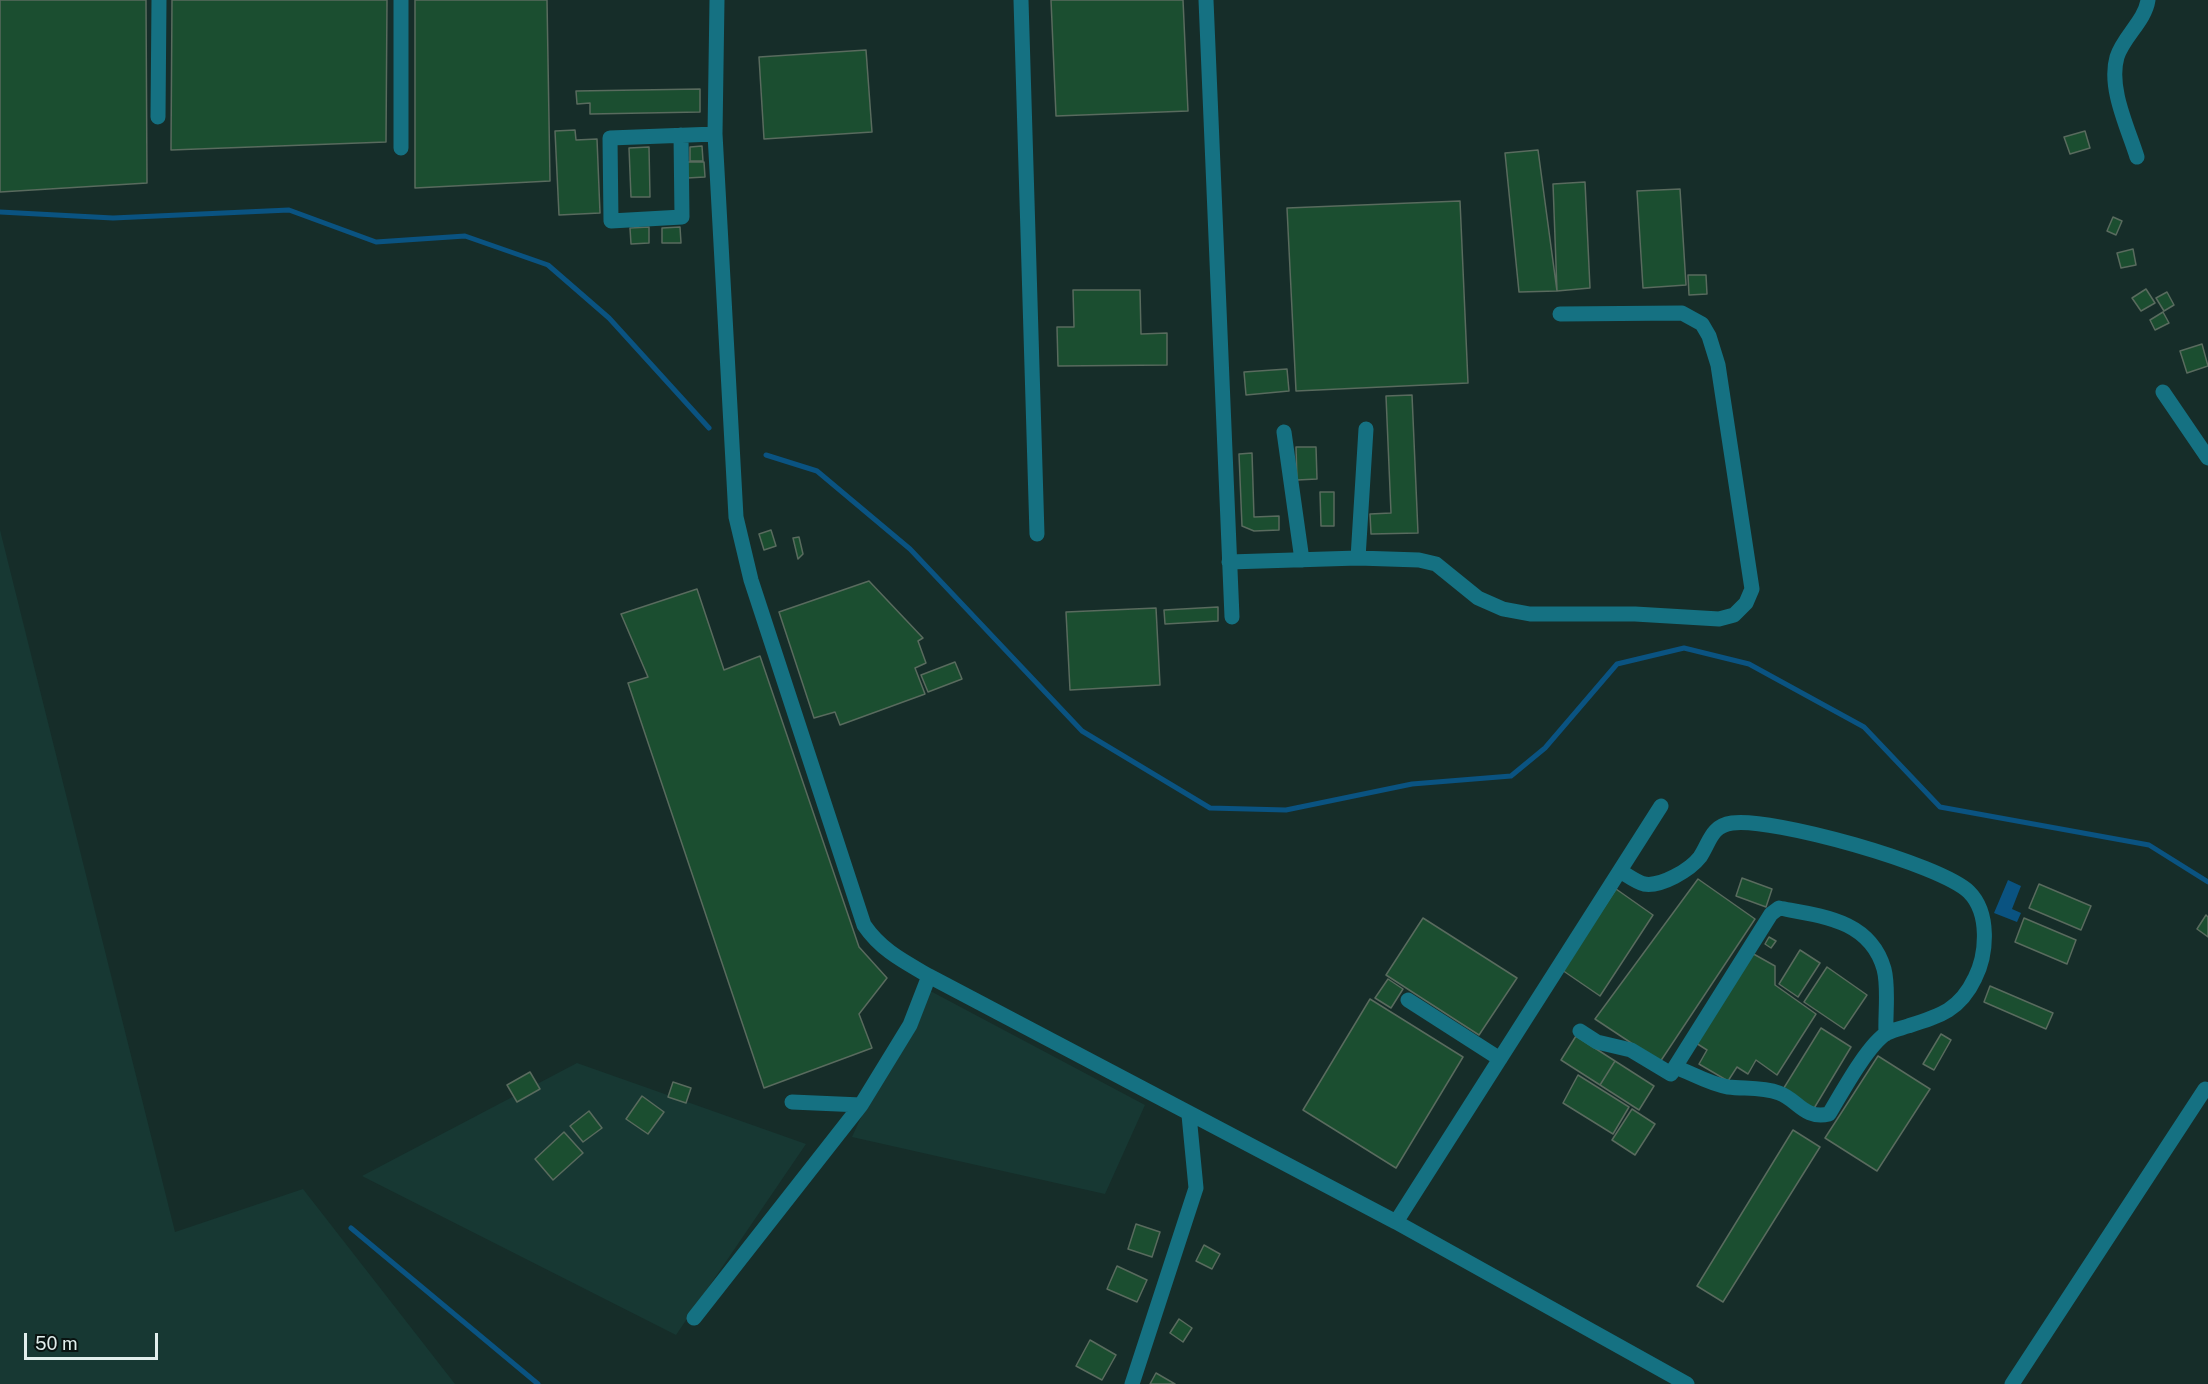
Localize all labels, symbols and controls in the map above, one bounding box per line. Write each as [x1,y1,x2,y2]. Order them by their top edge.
scale bar [27,1321,160,1359]
text: 50 m [35,1333,78,1354]

